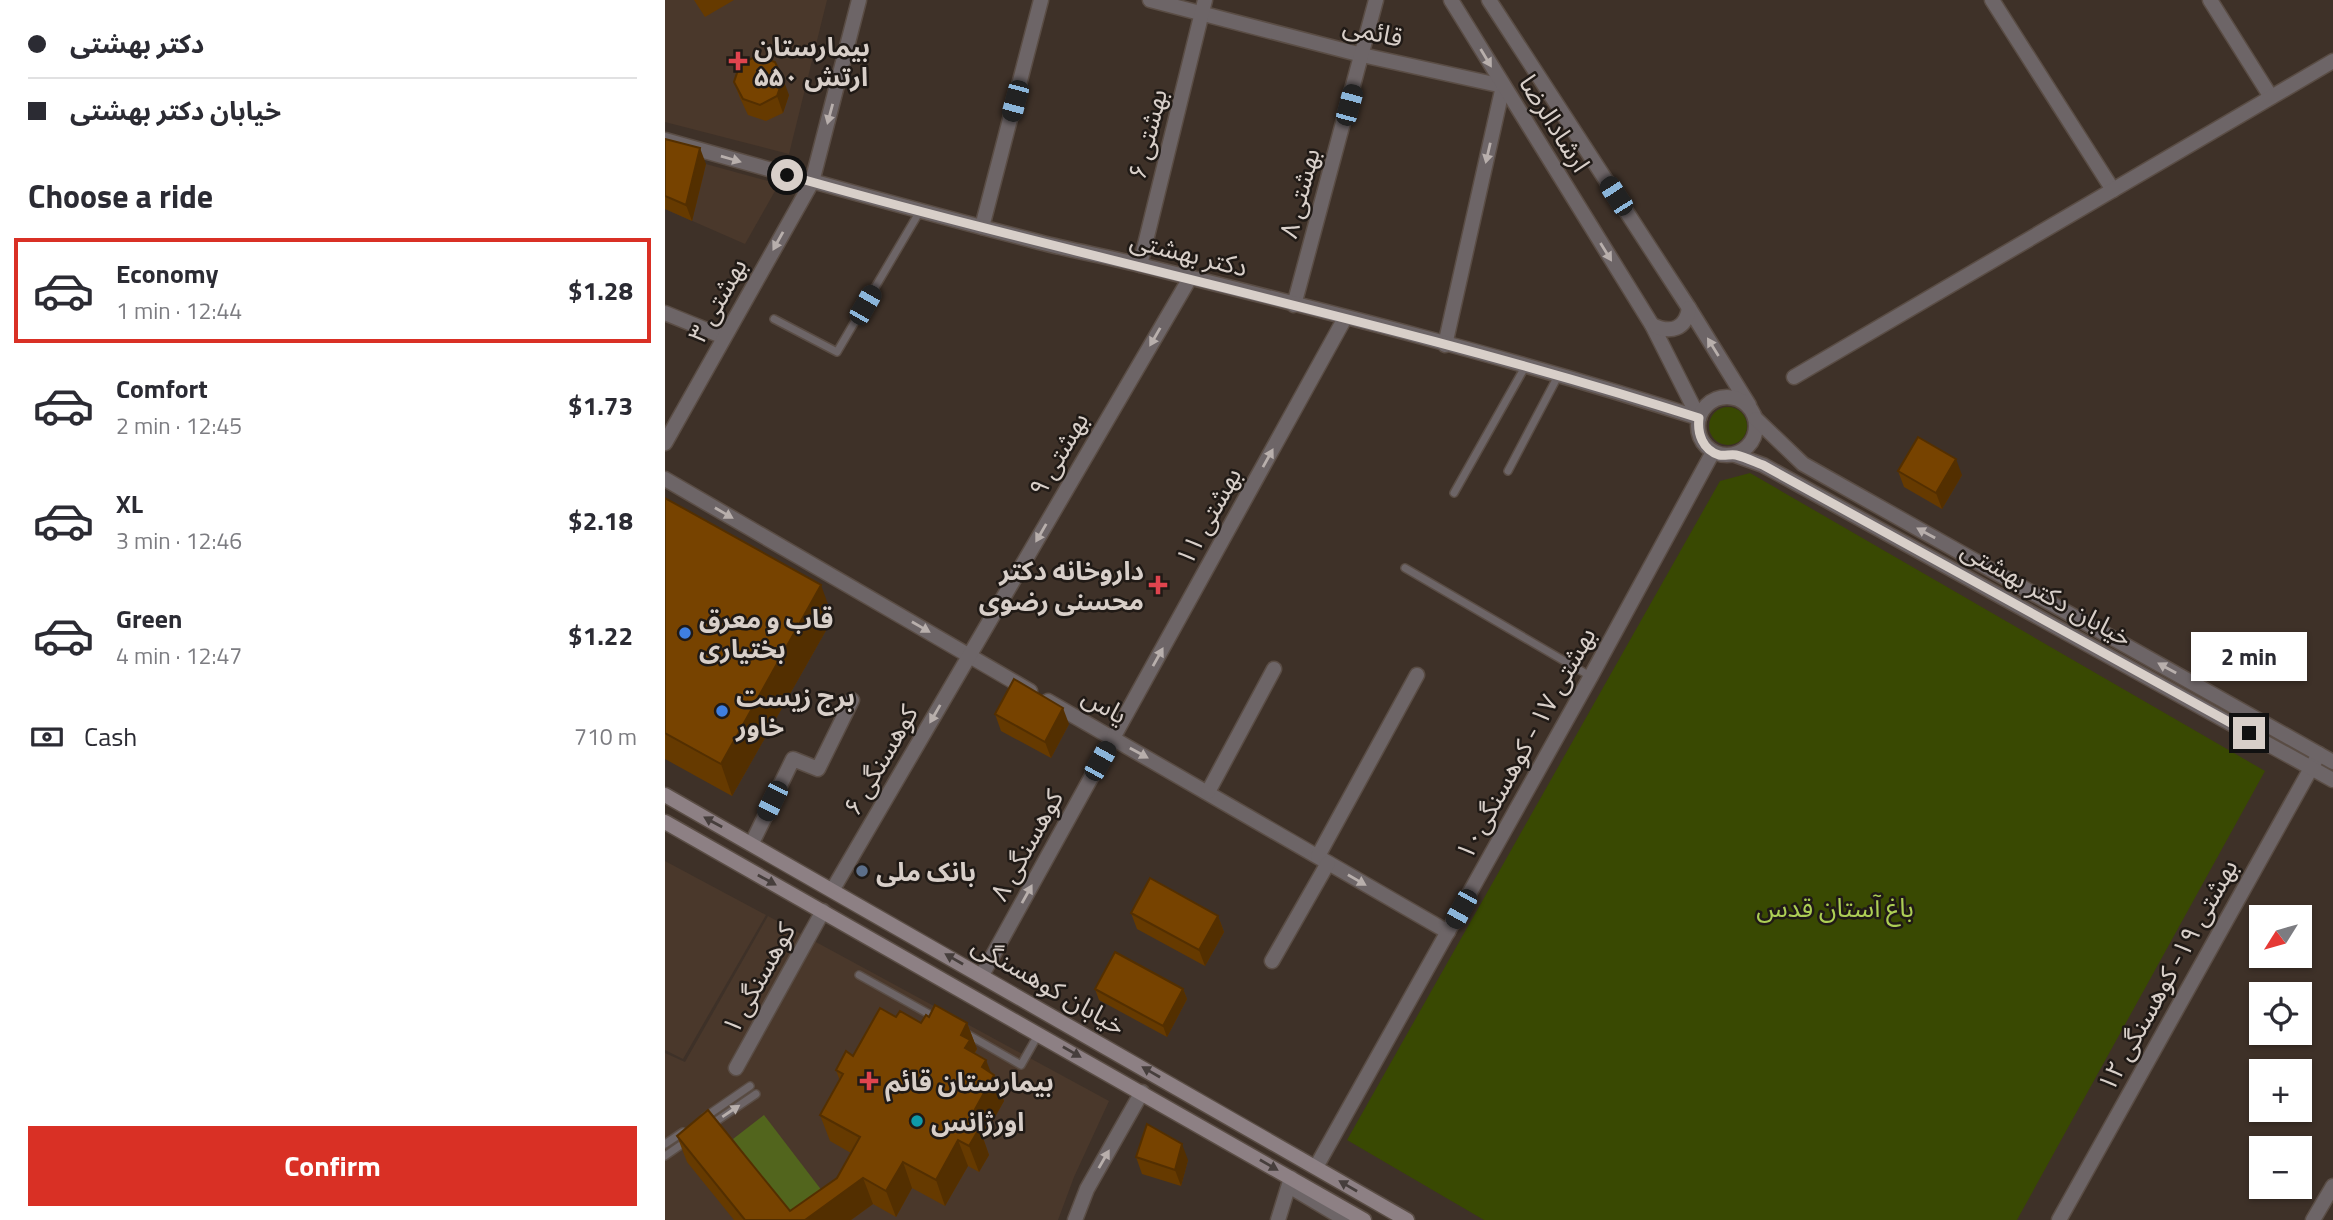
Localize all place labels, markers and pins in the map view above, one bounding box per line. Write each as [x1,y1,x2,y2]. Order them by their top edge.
place label: بیمارستان ۵۵۰ ارتش [754,27,870,96]
marker: بیمارستان ۵۵۰ ارتش [728,51,748,71]
place label: داروخانه دکتر محسنی رضوی [979,551,1144,620]
marker: داروخانه دکتر محسنی رضوی [1150,577,1166,593]
place label: قاب و معرق بختیاری [699,599,833,668]
marker: قاب و معرق بختیاری [677,625,693,641]
place label: برج زیست خاور [735,677,855,746]
marker: برج زیست خاور [714,703,730,719]
place label: بانک ملی [876,852,976,891]
marker: بانک ملی [854,863,870,879]
place label: بیمارستان قائم [885,1062,1054,1102]
marker: بیمارستان قائم [859,1071,879,1091]
place label: اورژانس [931,1102,1024,1141]
marker: اورژانس [909,1113,925,1129]

